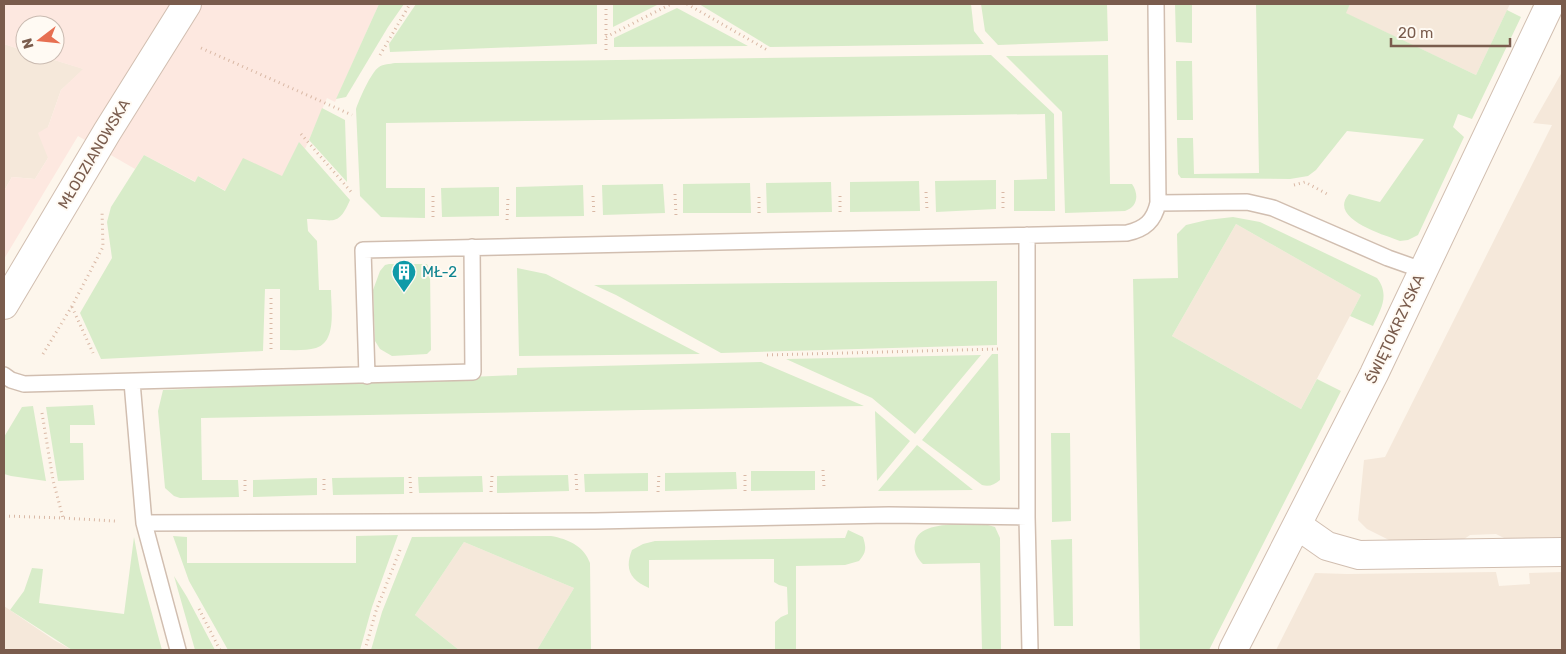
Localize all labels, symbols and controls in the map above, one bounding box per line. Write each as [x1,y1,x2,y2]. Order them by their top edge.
north arrow [15,15,65,65]
scale bar [1391,15,1510,47]
text: 20 m [1398,24,1433,42]
text: N [18,36,38,51]
street label: MŁODZIANOWSKA [54,96,134,212]
building icon: MŁ-2 [391,259,417,293]
place label: MŁ-2 [422,263,457,281]
street label: ŚWIĘTOKRZYSKA [1362,271,1428,387]

